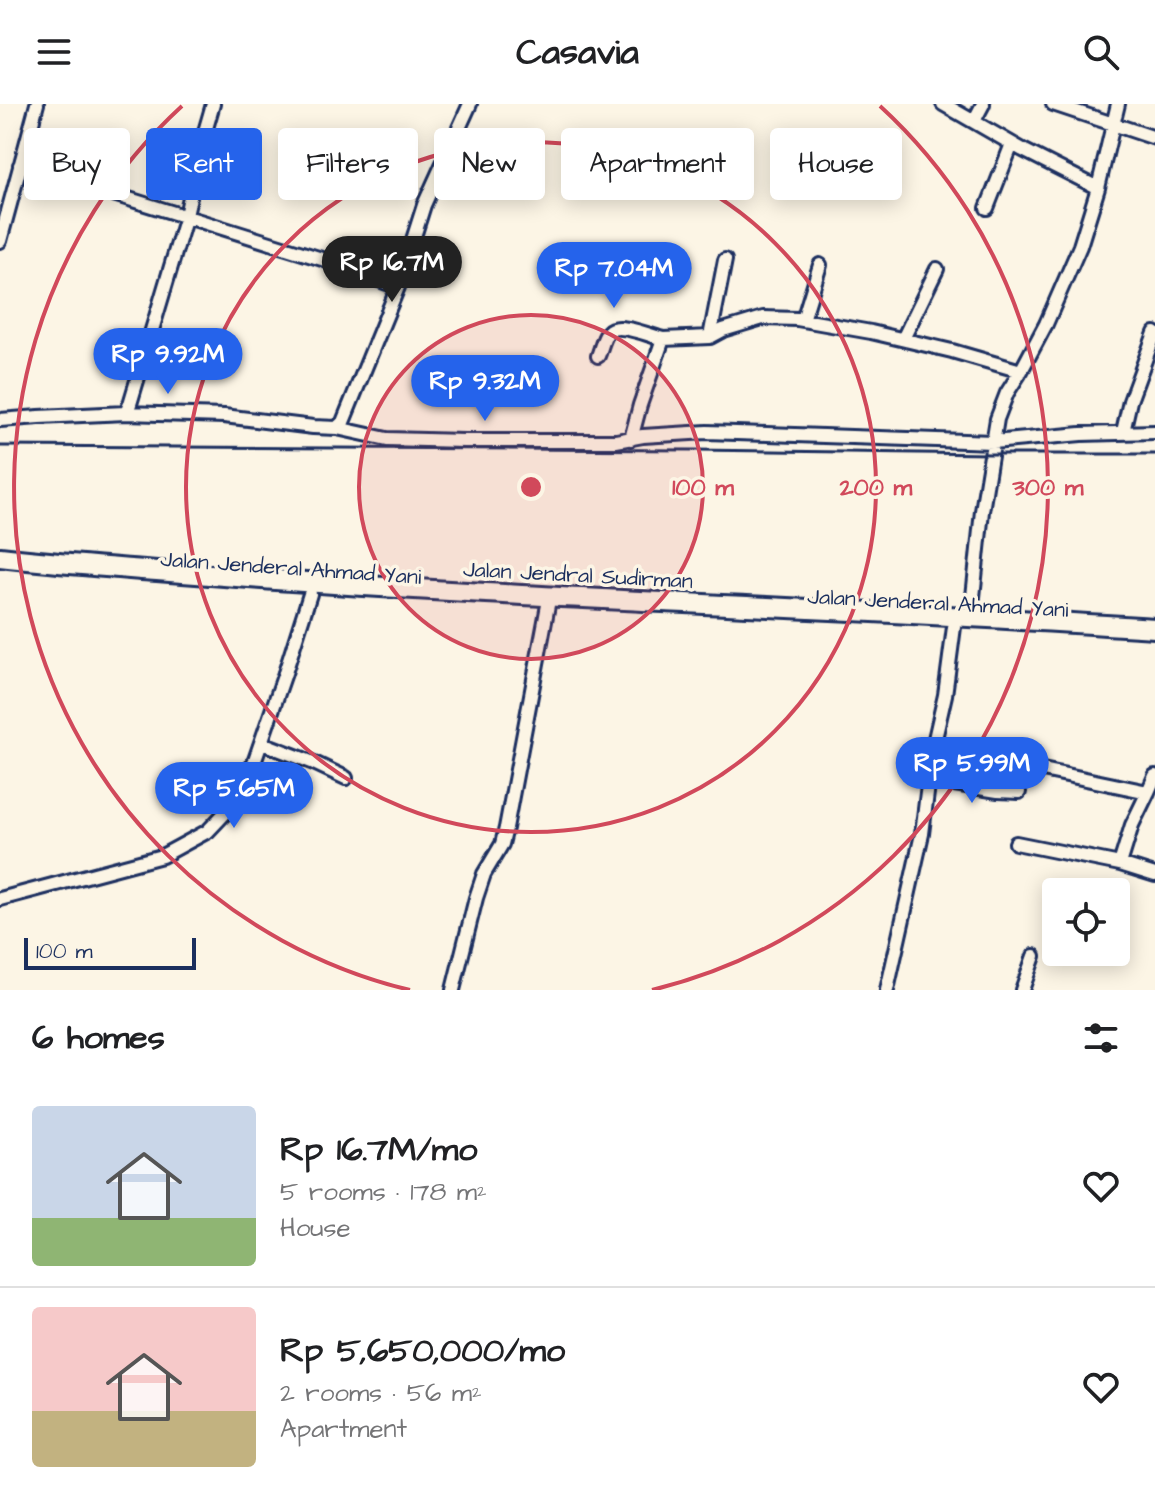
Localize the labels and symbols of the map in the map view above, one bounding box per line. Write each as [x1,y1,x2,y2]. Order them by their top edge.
pin: Rp 16.7M [309,236,475,304]
pin: Rp 7.04M [531,242,697,310]
pin: Rp 9.92M [85,328,251,396]
pin: Rp 9.32M [402,355,568,423]
text: 100 m [672,471,734,505]
text: 200 m [839,471,912,505]
text: 300 m [1012,471,1084,505]
centre of rings [517,473,545,501]
street label: Jalan Jenderal Ahmad Yani [159,544,422,593]
street label: Jalan Jendral Sudirman [462,554,694,597]
street label: Jalan Jenderal Ahmad Yani [807,581,1069,626]
pin: Rp 5.99M [889,737,1055,805]
pin: Rp 5.65M [151,762,317,830]
scale bar [24,934,196,970]

